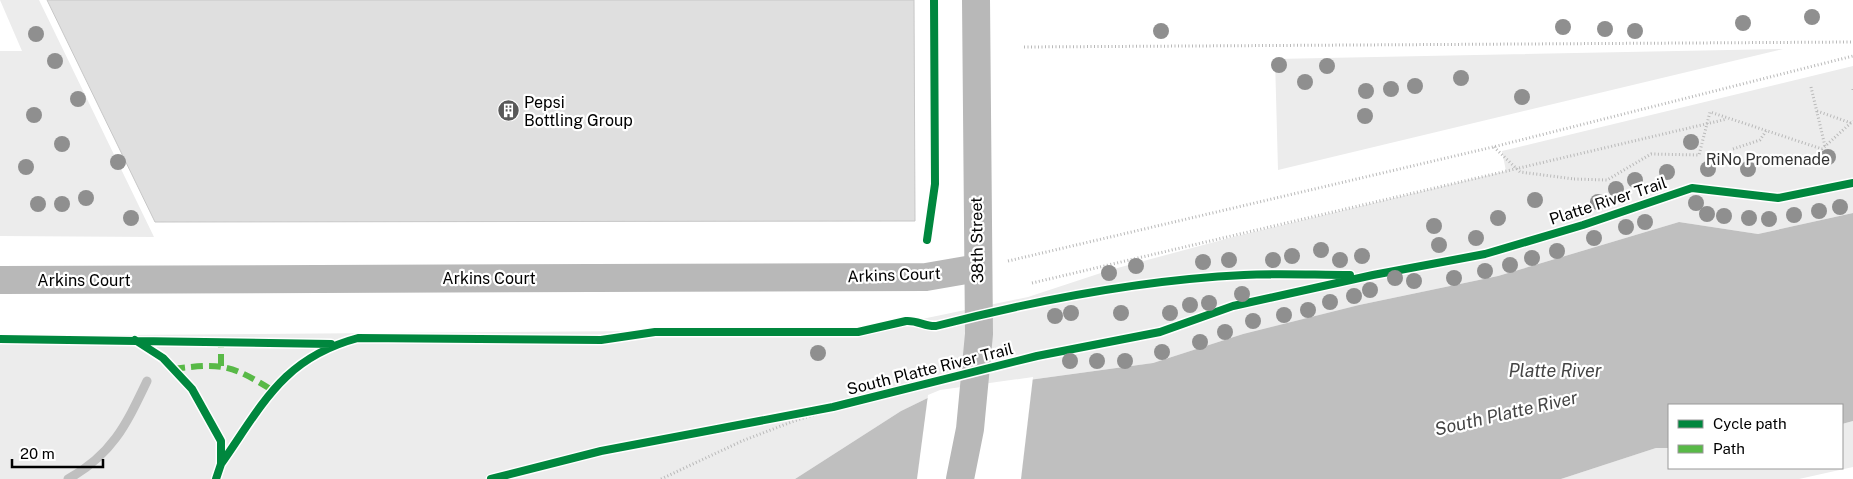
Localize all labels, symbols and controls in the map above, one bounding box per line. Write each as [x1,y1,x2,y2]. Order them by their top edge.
place label: Pepsi Bottling Group [524,93,633,130]
building icon: Pepsi Bottling Group [496,99,520,123]
park label: RiNo Promenade [1706,150,1830,169]
street label: Platte River Trail [1547,173,1669,229]
street label: 38th Street [967,197,987,283]
street label: Arkins Court [847,264,941,286]
street label: Arkins Court [442,269,536,288]
street label: Arkins Court [37,271,131,290]
street label: South Platte River Trail [845,339,1015,399]
water label: Platte River [1508,360,1602,381]
water label: South Platte River [1432,386,1580,440]
legend [1668,404,1843,469]
text: Cycle path [1713,415,1787,432]
scale bar [12,436,104,468]
text: Path [1713,440,1745,457]
text: 20 m [20,445,55,462]

